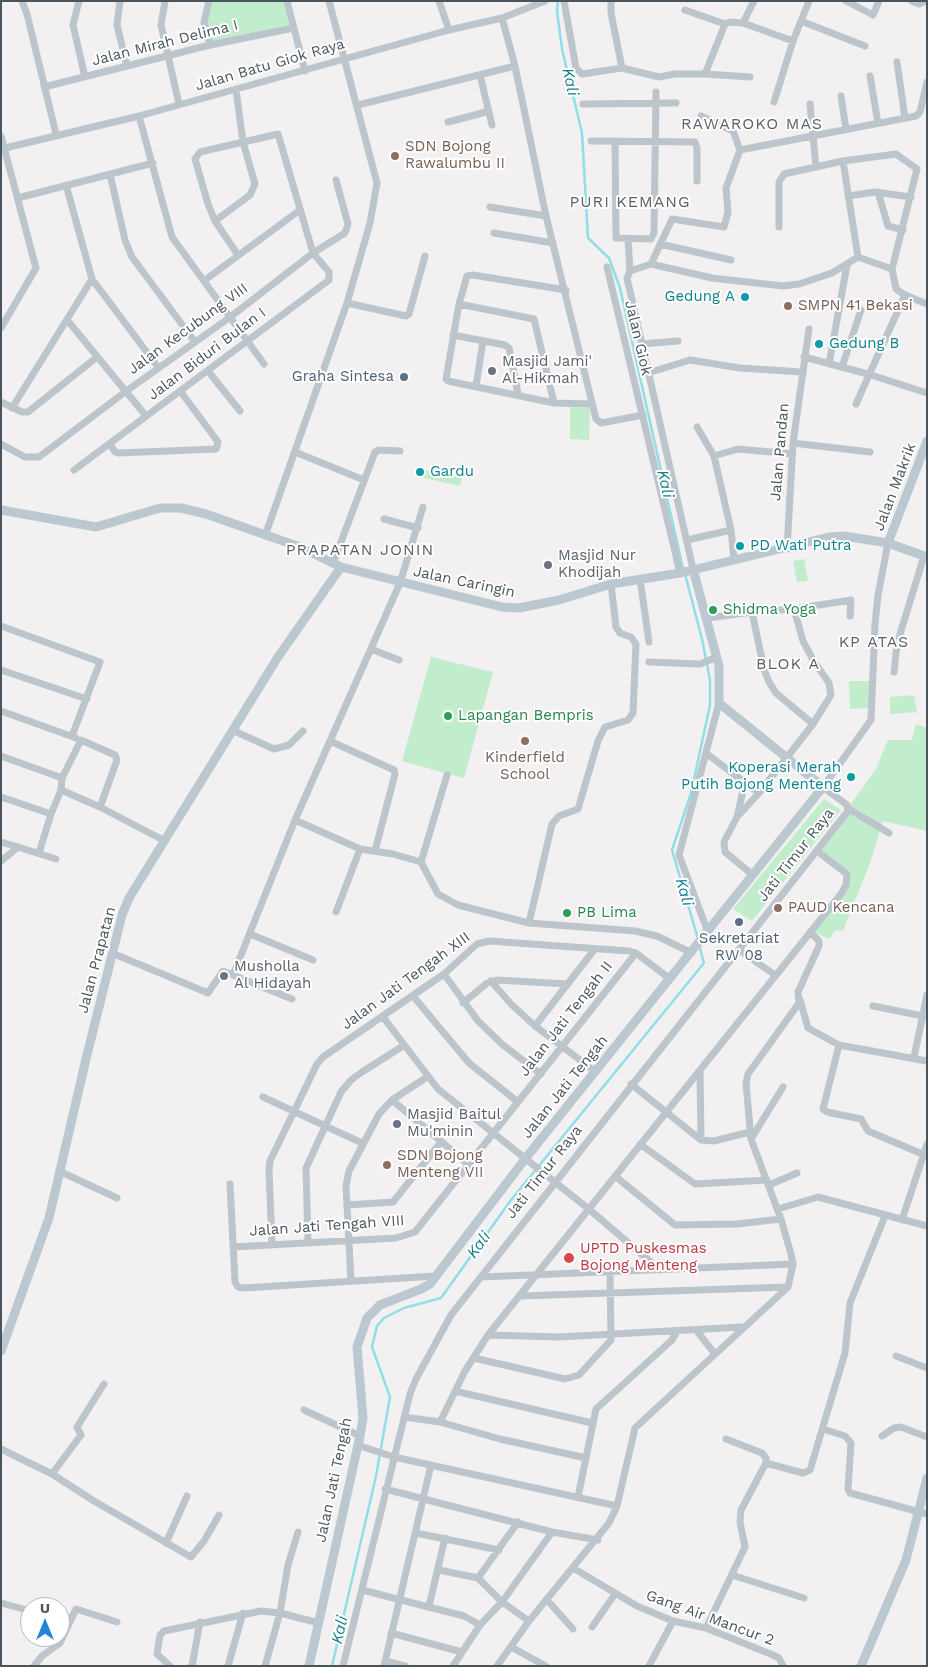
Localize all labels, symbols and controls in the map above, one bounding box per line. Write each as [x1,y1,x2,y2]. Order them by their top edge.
street label: Jalan Mirah Delima I [90,16,240,70]
street label: Jalan Batu Giok Raya [193,35,347,95]
water label: Kali [557,66,583,98]
district label: RAWAROKO MAS [679,114,825,134]
place label: SDN Bojong Rawalumbu II [405,138,505,173]
marker: SDN Bojong Rawalumbu II [389,150,401,162]
district label: PURI KEMANG [568,192,692,212]
street label: Jalan Kecubung VIII [125,279,251,379]
place label: Gedung A [665,288,735,306]
marker: Gedung A [739,291,751,303]
place label: SMPN 41 Bekasi [798,297,913,315]
street label: Jalan Giok [621,299,655,377]
marker: SMPN 41 Bekasi [782,300,794,312]
street label: Jalan Biduri Bulan I [145,304,269,404]
place label: Gedung B [829,335,899,353]
marker: Gedung B [813,338,825,350]
place label: Masjid Jami' Al-Hikmah [502,353,592,388]
marker: Masjid Jami' Al-Hikmah [486,365,498,377]
place label: Graha Sintesa [292,368,394,386]
marker: Graha Sintesa [398,371,410,383]
street label: Jalan Pandan [767,402,793,502]
street label: Jalan Makrik [870,441,920,533]
place label: Gardu [430,463,474,481]
marker: Gardu [414,466,426,478]
water label: Kali [652,468,678,500]
place label: PD Wati Putra [750,537,852,555]
district label: PRAPATAN JONIN [284,540,436,560]
marker: PD Wati Putra [734,540,746,552]
place label: Masjid Nur Khodijah [558,547,636,582]
marker: Masjid Nur Khodijah [542,559,554,571]
street label: Jalan Caringin [411,562,517,602]
place label: Shidma Yoga [723,601,816,619]
marker: Shidma Yoga [707,604,719,616]
district label: KP ATAS [838,632,910,652]
district label: BLOK A [755,654,821,674]
place label: Lapangan Bempris [458,707,594,725]
marker: Lapangan Bempris [442,710,454,722]
marker: Kinderfield School [519,735,531,747]
place label: Kinderfield School [485,749,565,784]
place label: Koperasi Merah Putih Bojong Menteng [681,759,841,794]
marker: Koperasi Merah Putih Bojong Menteng [845,771,857,783]
street label: Jati Timur Raya [754,805,838,905]
water label: Kali [671,876,697,908]
place label: PAUD Kencana [788,899,894,917]
marker: PAUD Kencana [772,902,784,914]
place label: PB Lima [577,904,637,922]
street label: Jalan Prapatan [74,905,120,1015]
marker: PB Lima [561,907,573,919]
marker: Sekretariat RW 08 [733,916,745,928]
street label: Jalan Jati Tengah XIII [338,928,474,1034]
place label: Sekretariat RW 08 [699,930,779,965]
place label: Musholla Al Hidayah [234,958,311,993]
street label: Jalan Jati Tengah II [515,958,617,1080]
marker: Musholla Al Hidayah [218,970,230,982]
street label: Jalan Jati Tengah [518,1032,612,1142]
place label: Masjid Baitul Mu'minin [407,1106,501,1141]
marker: Masjid Baitul Mu'minin [391,1118,403,1130]
street label: Jati Timur Raya [502,1122,586,1222]
place label: SDN Bojong Menteng VII [397,1147,483,1182]
marker: SDN Bojong Menteng VII [381,1159,393,1171]
street label: Jalan Jati Tengah VIII [249,1212,405,1240]
water label: Kali [463,1228,495,1262]
place label: UPTD Puskesmas Bojong Menteng [580,1240,707,1275]
marker: UPTD Puskesmas Bojong Menteng [562,1251,576,1265]
street label: Jalan Jati Tengah [312,1416,356,1544]
street label: Gang Air Mancur 2 [643,1586,777,1650]
north arrow [20,1597,70,1647]
text: U [40,1600,50,1616]
water label: Kali [327,1614,353,1646]

